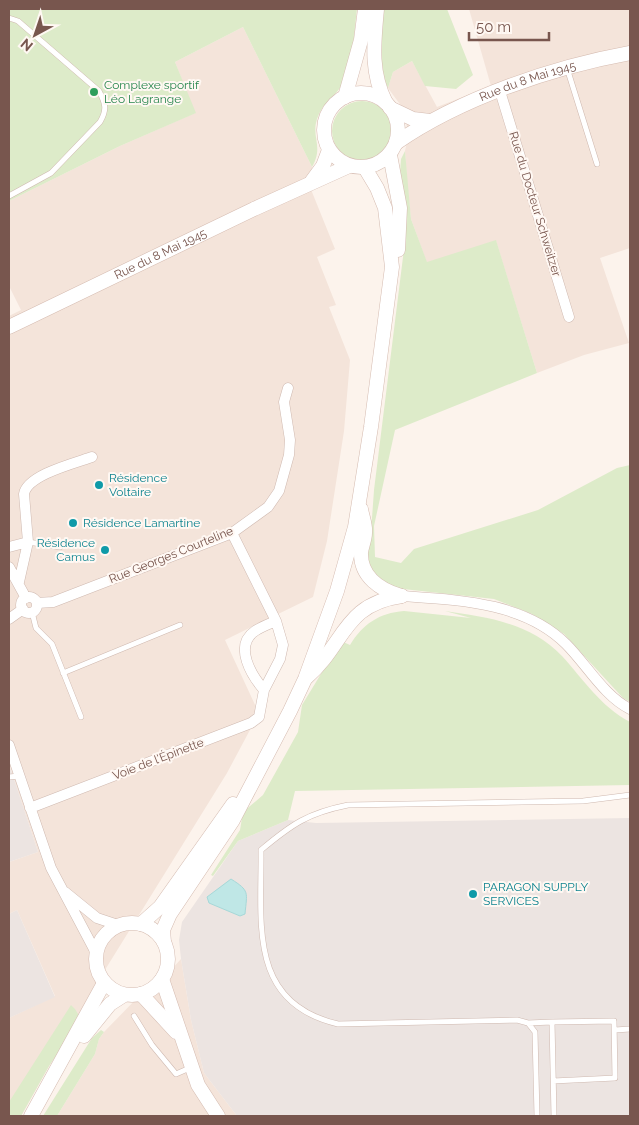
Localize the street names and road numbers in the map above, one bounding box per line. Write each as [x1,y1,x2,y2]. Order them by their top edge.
street label: Rue du 8 Mai 1945 [477,58,578,104]
street label: Rue du Docteur Schweitzer [506,130,564,279]
street label: Rue du 8 Mai 1945 [112,226,209,282]
street label: Rue Georges Courteline [107,524,235,586]
street label: Voie de l'Épinette [110,735,206,783]

